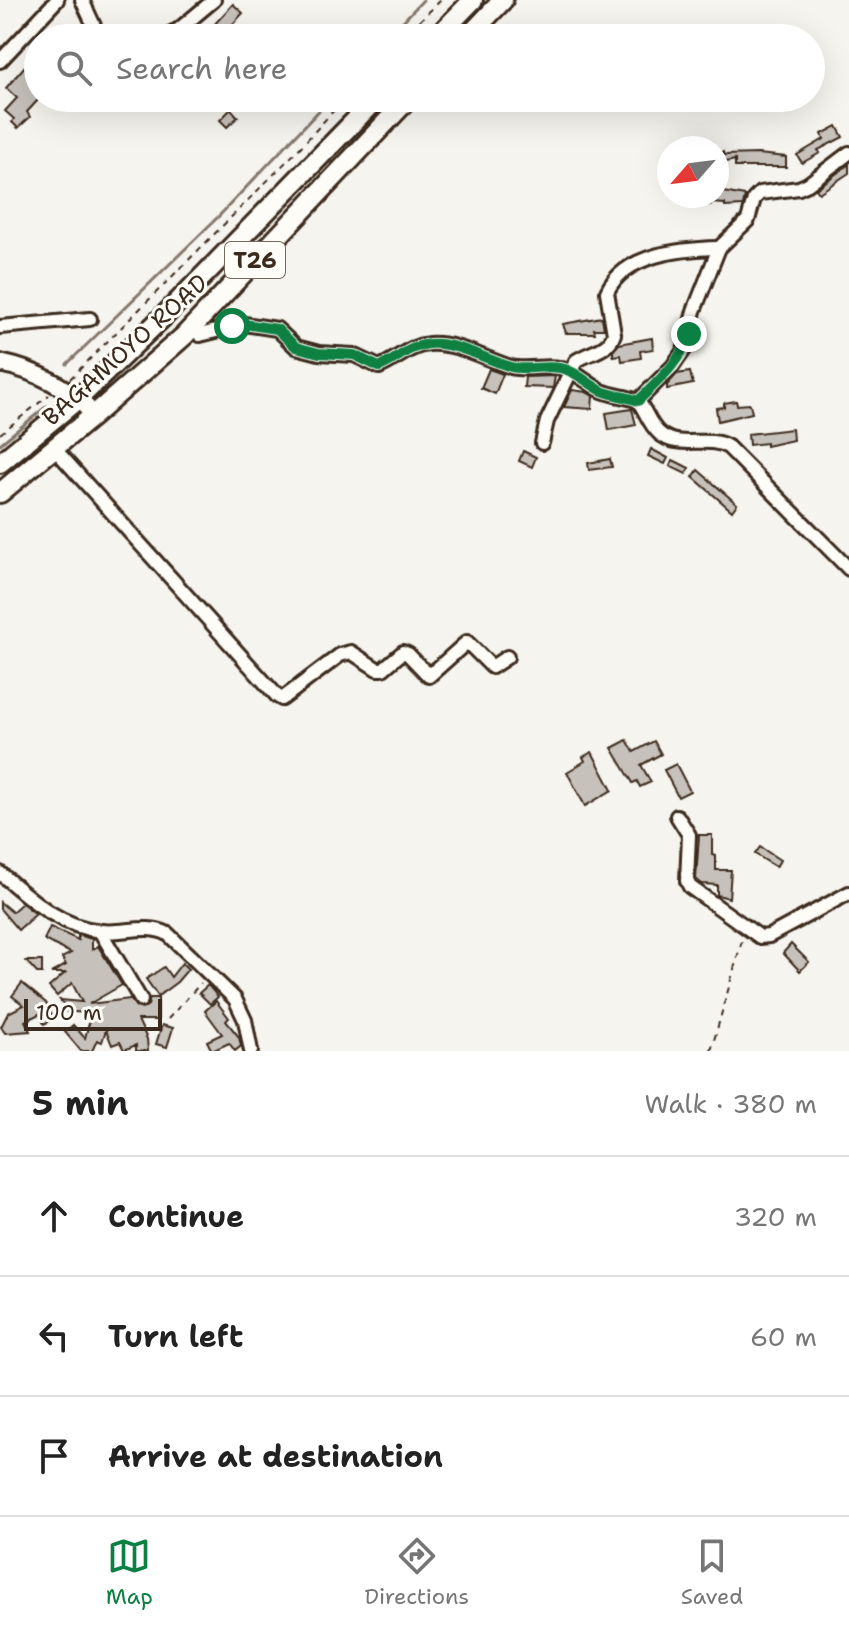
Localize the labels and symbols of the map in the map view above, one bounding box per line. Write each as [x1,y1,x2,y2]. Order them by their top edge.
north arrow [657,136,729,208]
road number: T26 [225,242,285,278]
street label: BAGAMOYO ROAD [35,267,215,433]
route start [214,308,250,344]
route end [671,316,707,352]
scale bar [24,995,162,1031]

